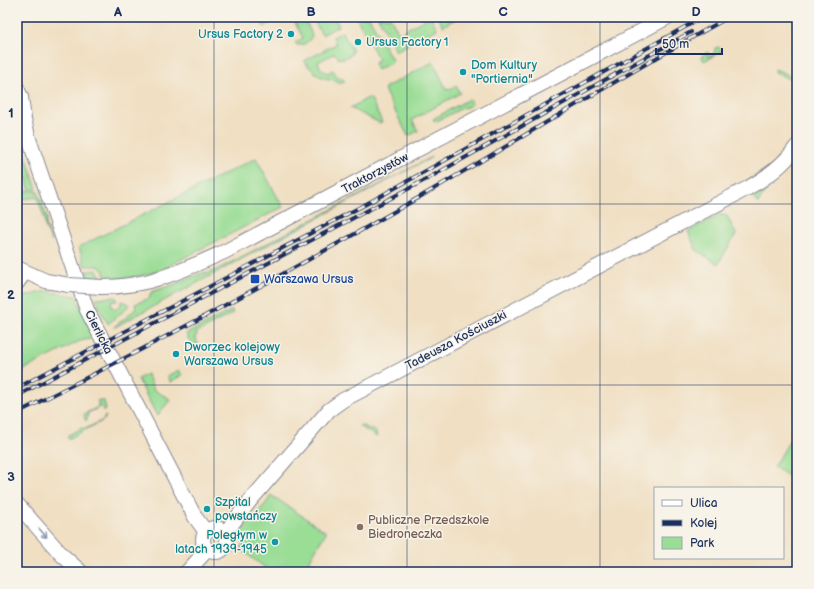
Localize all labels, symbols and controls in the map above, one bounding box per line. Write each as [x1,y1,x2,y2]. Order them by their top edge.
text: A [113,4,122,20]
text: B [306,4,316,20]
text: C [498,4,508,20]
text: D [691,4,701,20]
place label: Ursus Factory 2 [198,27,283,42]
marker: Ursus Factory 2 [286,29,296,39]
scale bar [656,30,722,56]
place label: Ursus Factory 1 [366,35,449,50]
marker: Ursus Factory 1 [353,37,363,47]
text: 50 m [662,37,689,52]
place label: Dom Kultury "Portiernia" [471,58,538,87]
marker: Dom Kultury "Portiernia" [458,67,468,77]
text: 1 [8,105,14,121]
street label: Traktorzystów [339,150,411,197]
place label: Warszawa Ursus [264,272,353,287]
marker: Warszawa Ursus [249,273,261,285]
text: 2 [7,287,15,303]
street label: Tadeusza Kościuszki [403,307,510,373]
street label: Cierlicka [81,308,116,357]
place label: Dworzec kolejowy Warszawa Ursus [184,340,281,369]
marker: Dworzec kolejowy Warszawa Ursus [171,349,181,359]
text: 3 [7,469,15,485]
legend [654,487,784,559]
place label: Szpital powstańczy [215,495,277,524]
text: Ulica [690,496,718,511]
marker: Szpital powstańczy [202,504,212,514]
place label: Publiczne Przedszkole Biedroneczka [368,513,489,542]
text: Kolej [690,516,717,531]
marker: Publiczne Przedszkole Biedroneczka [355,522,365,532]
one-way arrow [38,528,47,539]
place label: Poległym w latach 1939-1945 [175,528,267,557]
text: Park [690,536,714,551]
marker: Poległym w latach 1939-1945 [270,537,280,547]

